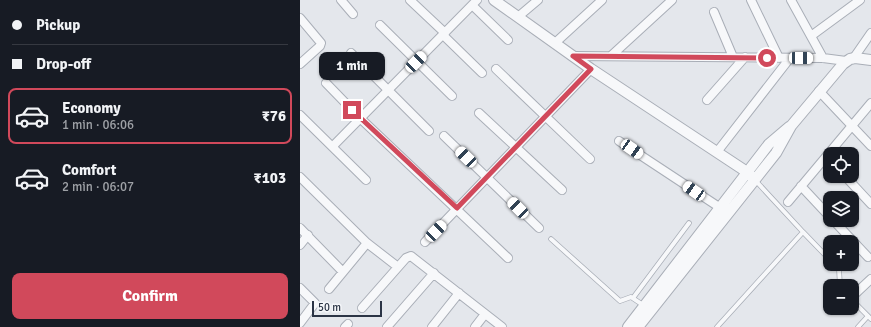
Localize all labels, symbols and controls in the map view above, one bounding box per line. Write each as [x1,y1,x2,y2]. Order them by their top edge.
text: Pickup [36,16,80,34]
car [403,49,429,75]
route start [758,49,776,67]
callout: 1 min [319,52,385,80]
car [789,52,813,64]
text: Drop-off [36,55,91,73]
text: 1 min [336,58,368,74]
icon: car [14,98,50,134]
text: Economy [62,99,121,117]
route end [343,101,361,119]
text: ₹76 [262,107,286,125]
text: 1 min · 06:06 [62,117,134,133]
car [619,137,645,161]
car [453,144,479,170]
map controls [823,147,859,315]
button: locate [823,147,859,183]
icon: car [14,160,50,196]
text: Comfort [62,161,116,179]
text: ₹103 [254,169,286,187]
text: 2 min · 06:07 [62,179,134,195]
car [681,179,707,203]
button: layers [823,191,859,227]
car [505,195,531,221]
car [423,218,449,244]
button: + [823,235,859,271]
button: Confirm [12,273,288,319]
button: − [823,279,859,315]
scale bar [312,299,382,318]
text: 50 m [318,301,341,314]

